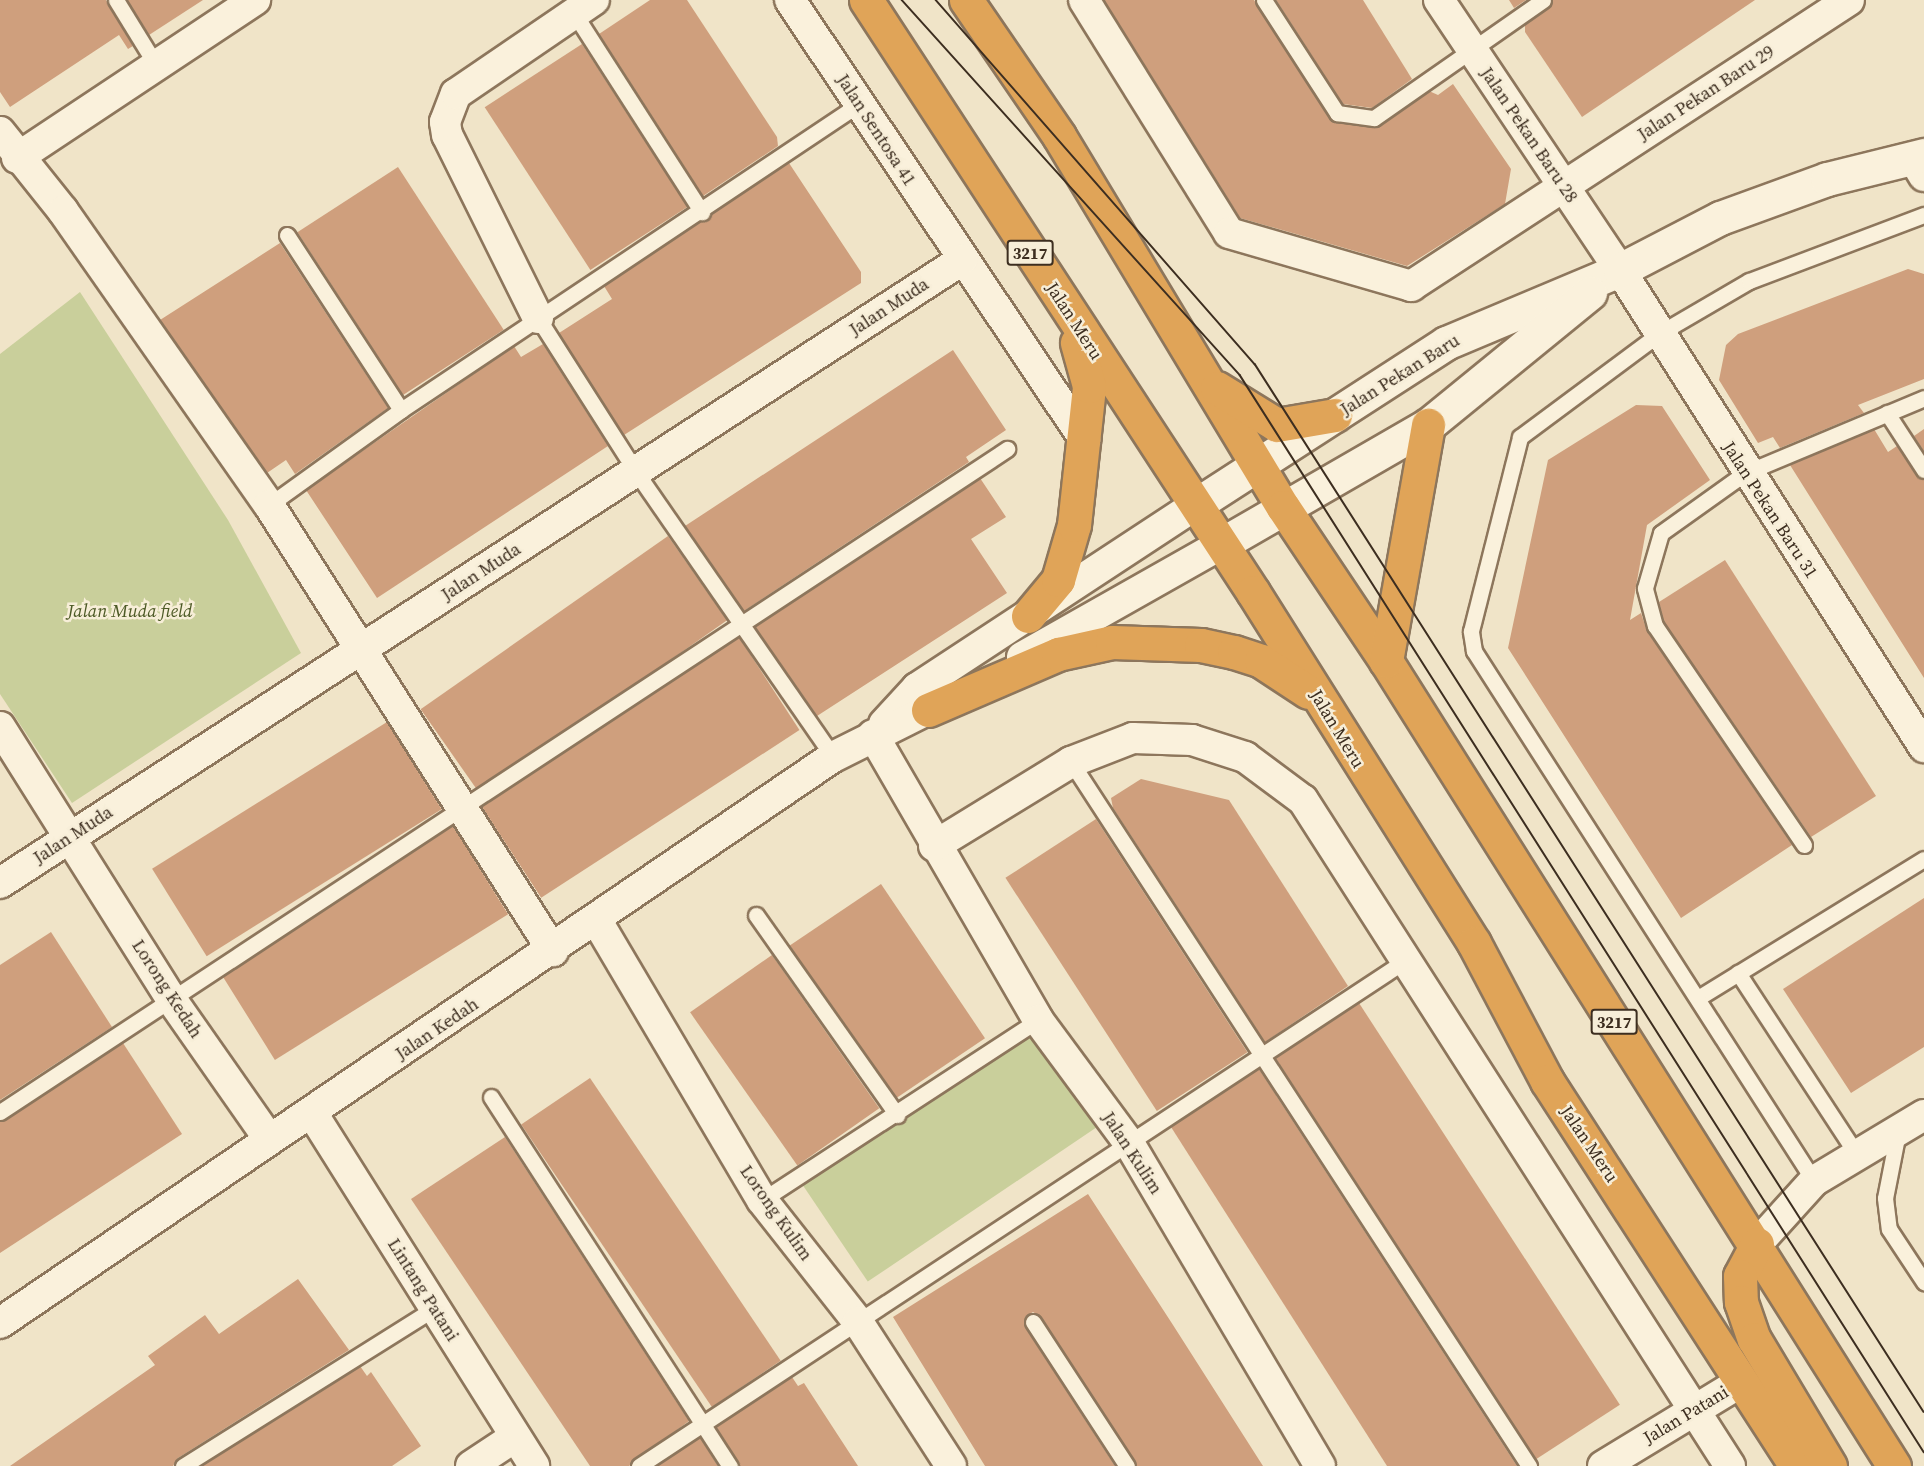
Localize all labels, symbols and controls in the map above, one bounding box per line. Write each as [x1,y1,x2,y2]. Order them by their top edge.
street label: Jalan Pekan Baru 29 [1634,41,1778,145]
street label: Jalan Pekan Baru 28 [1476,63,1582,207]
street label: Jalan Sentosa 41 [832,70,920,190]
road number: 3217 [1006,240,1054,266]
street label: Jalan Muda [845,273,933,341]
street label: Jalan Meru [1041,278,1107,364]
street label: Jalan Pekan Baru [1336,330,1464,420]
street label: Jalan Pekan Baru 31 [1718,438,1822,582]
street label: Jalan Muda [437,538,525,606]
park label: Jalan Muda field [68,600,192,622]
street label: Jalan Meru [1305,686,1369,772]
street label: Jalan Muda [29,801,117,869]
street label: Lorong Kedah [127,936,207,1042]
street label: Jalan Kedah [391,993,483,1065]
road number: 3217 [1590,1009,1638,1035]
street label: Jalan Meru [1555,1102,1623,1186]
street label: Jalan Kulim [1097,1108,1167,1198]
street label: Lorong Kulim [735,1161,817,1265]
street label: Lintang Patani [383,1235,463,1345]
street label: Jalan Patani [1639,1381,1733,1449]

